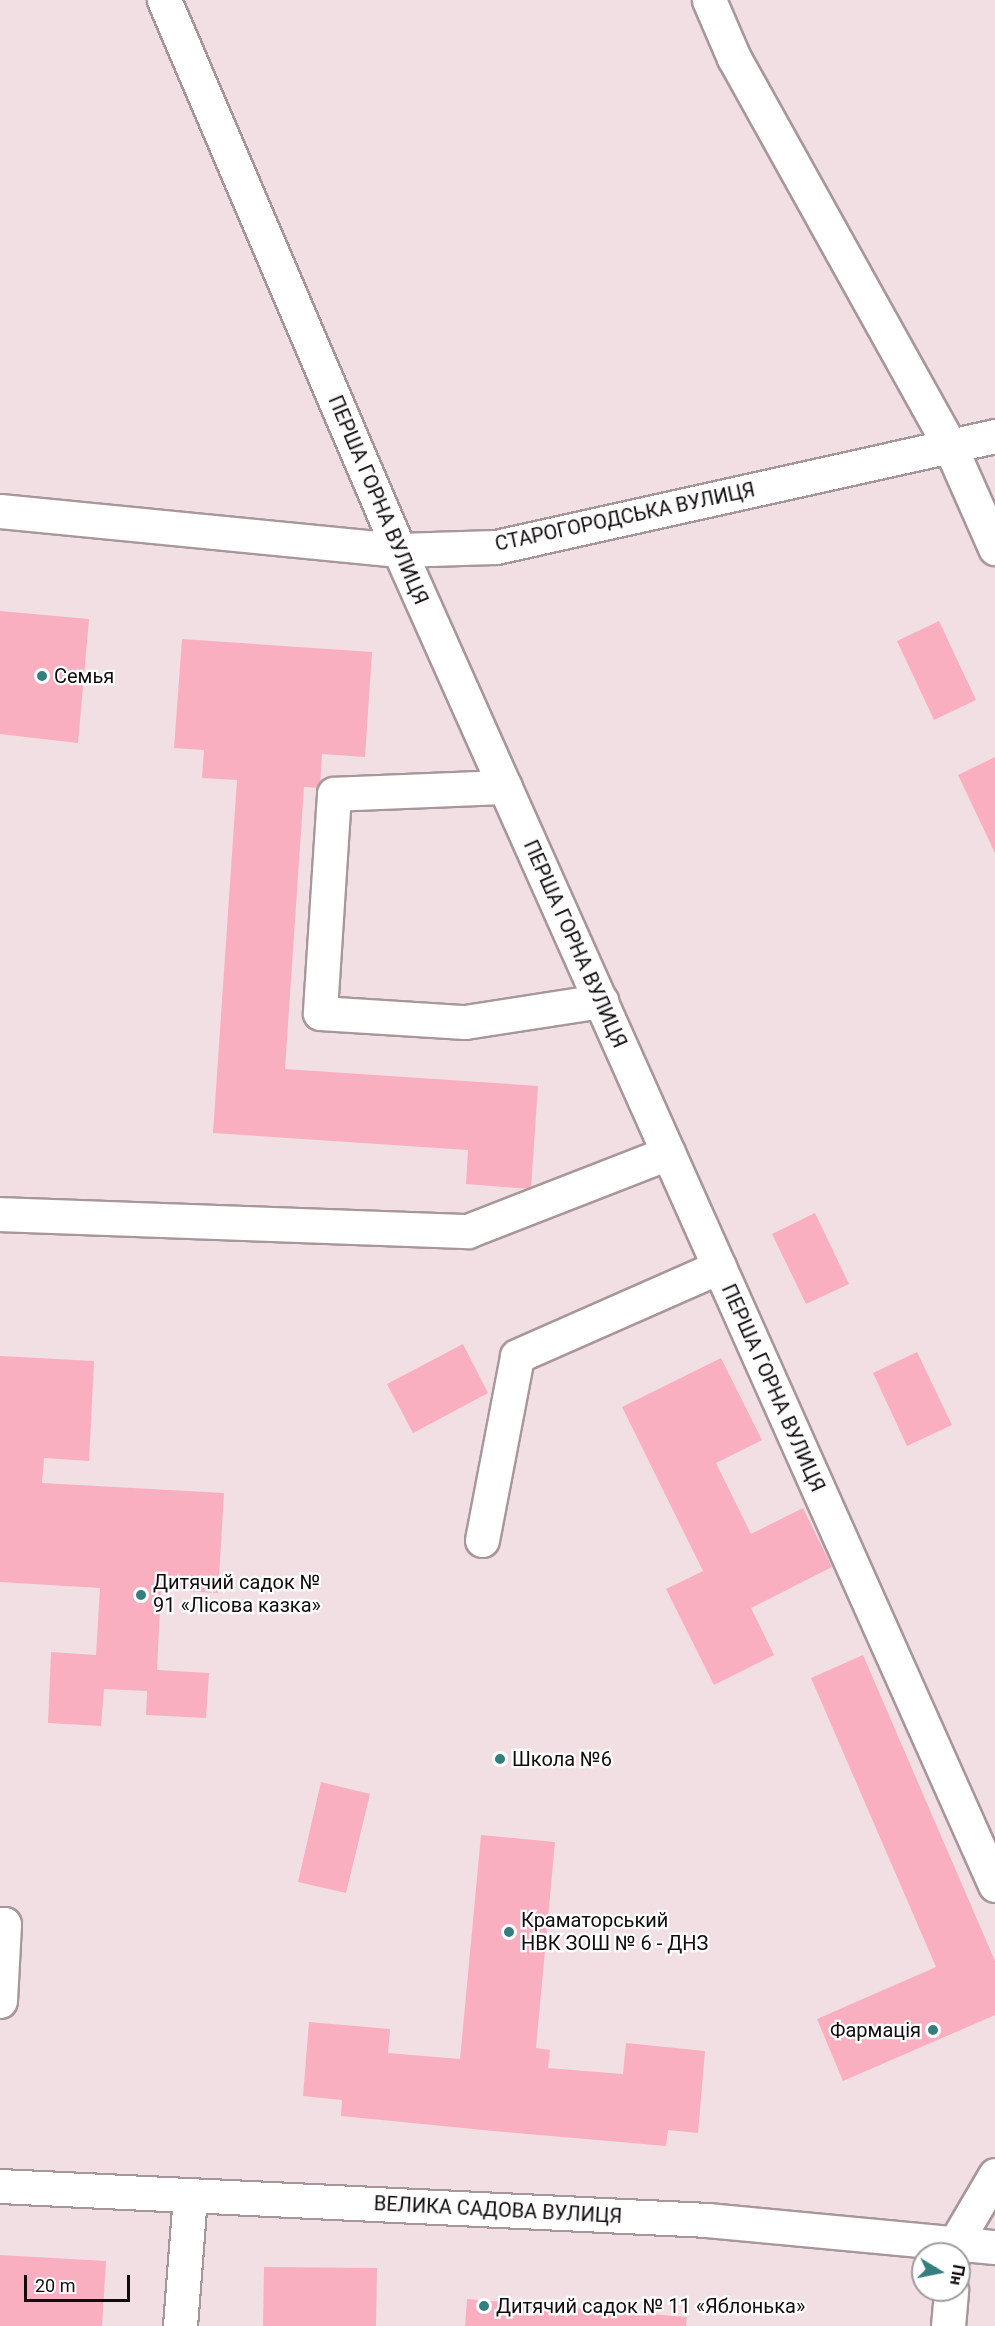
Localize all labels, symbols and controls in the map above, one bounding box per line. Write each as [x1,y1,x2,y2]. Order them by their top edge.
street label: ПЕРША ГОРНА ВУЛИЦЯ [323,392,433,608]
street label: СТАРОГОРОДСЬКА ВУЛИЦЯ [493,478,757,556]
place label: Семья [54,664,114,688]
marker: Семья [35,669,49,683]
street label: ПЕРША ГОРНА ВУЛИЦЯ [518,836,632,1052]
street label: ПЕРША ГОРНА ВУЛИЦЯ [716,1280,830,1496]
place label: Дитячий садок № 91 «Лісова казка» [153,1571,321,1618]
marker: Дитячий садок № 91 «Лісова казка» [134,1588,148,1602]
place label: Школа №6 [512,1747,612,1771]
marker: Школа №6 [493,1752,507,1766]
place label: Краматорський НВК ЗОШ № 6 - ДНЗ [521,1908,708,1955]
marker: Краматорський НВК ЗОШ № 6 - ДНЗ [502,1925,516,1939]
place label: Фармація [830,2018,921,2042]
marker: Фармація [926,2023,940,2037]
street label: ВЕЛИКА САДОВА ВУЛИЦЯ [373,2192,623,2228]
north arrow [911,2242,971,2302]
scale bar [27,2263,134,2301]
text: Пн [946,2263,968,2287]
text: 20 m [35,2275,75,2296]
place label: Дитячий садок № 11 «Яблонька» [496,2294,805,2318]
marker: Дитячий садок № 11 «Яблонька» [477,2299,491,2313]

